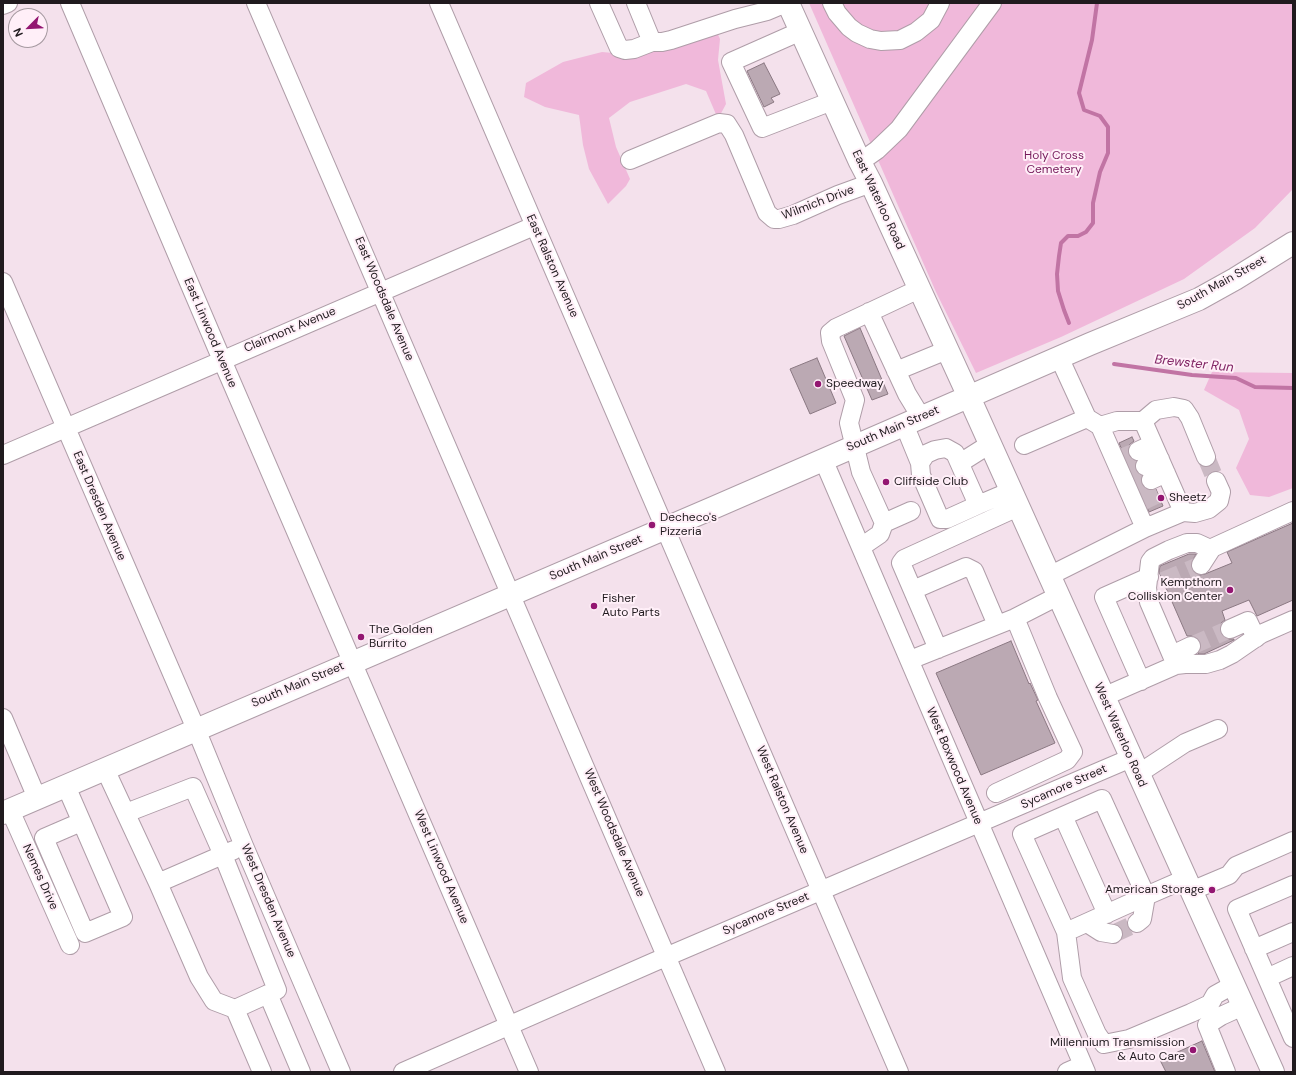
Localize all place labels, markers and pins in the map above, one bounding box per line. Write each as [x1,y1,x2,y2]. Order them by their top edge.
place label: Speedway [826,377,884,391]
marker: Speedway [813,379,823,389]
place label: Cliffside Club [894,475,968,489]
marker: Cliffside Club [881,477,891,487]
place label: Sheetz [1169,491,1206,505]
marker: Sheetz [1156,493,1166,503]
place label: Decheco's Pizzeria [660,511,717,539]
marker: Decheco's Pizzeria [647,520,657,530]
place label: Kempthorn Colliskion Center [1128,576,1222,604]
marker: Kempthorn Colliskion Center [1225,585,1235,595]
place label: Fisher Auto Parts [602,592,660,620]
marker: Fisher Auto Parts [589,601,599,611]
place label: The Golden Burrito [369,623,433,651]
marker: The Golden Burrito [356,632,366,642]
place label: American Storage [1105,883,1204,897]
marker: American Storage [1207,885,1217,895]
place label: Millennium Transmission & Auto Care [1050,1036,1185,1064]
marker: Millennium Transmission & Auto Care [1188,1045,1198,1055]

